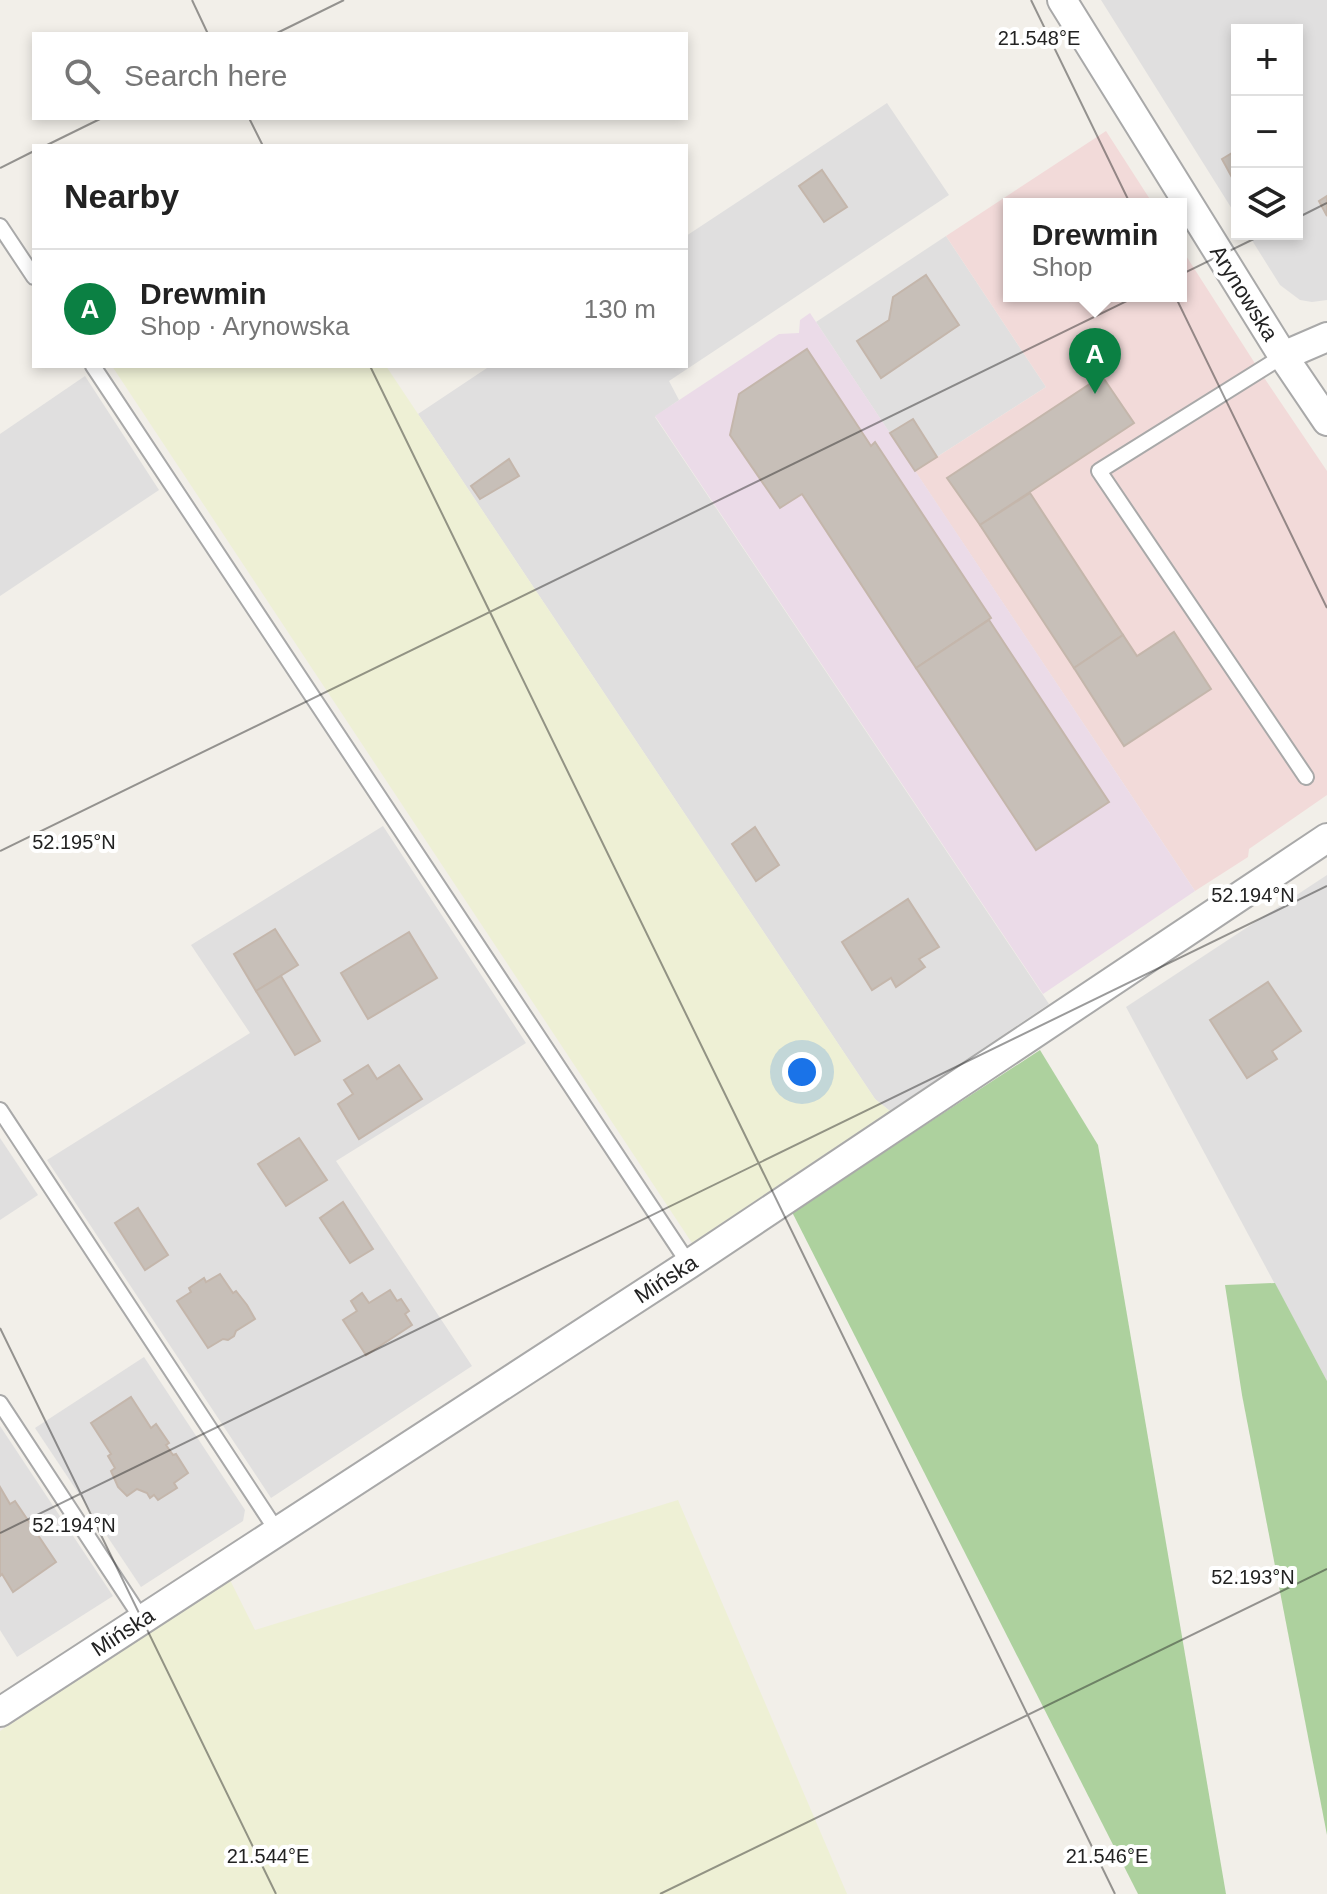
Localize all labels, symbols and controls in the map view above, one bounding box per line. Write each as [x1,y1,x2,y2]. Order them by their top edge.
map controls [1231,24,1303,240]
button: + [1231,24,1303,96]
text: 21.548°E [998,27,1080,49]
search box [32,32,688,120]
icon: search [60,54,104,98]
text: Search here [124,59,287,92]
button: − [1231,96,1303,168]
button: layers [1231,168,1303,240]
text: Nearby [64,177,179,215]
popup [1003,198,1187,302]
text: Drewmin [1032,218,1158,251]
street label: Arynowska [1205,241,1284,346]
text: Shop [1032,252,1092,282]
text: Drewmin [140,277,267,310]
text: A [81,294,99,324]
text: 130 m [584,294,656,324]
text: Shop · Arynowska [140,311,350,341]
pin: A [1069,328,1121,394]
text: 52.195°N [32,831,116,853]
text: 52.194°N [1211,884,1295,906]
your location [782,1052,822,1092]
street label: Mińska [630,1249,703,1308]
text: 52.194°N [32,1514,116,1536]
text: 52.193°N [1211,1566,1295,1588]
street label: Mińska [87,1602,160,1661]
text: 21.544°E [227,1845,309,1867]
text: 21.546°E [1066,1845,1148,1867]

